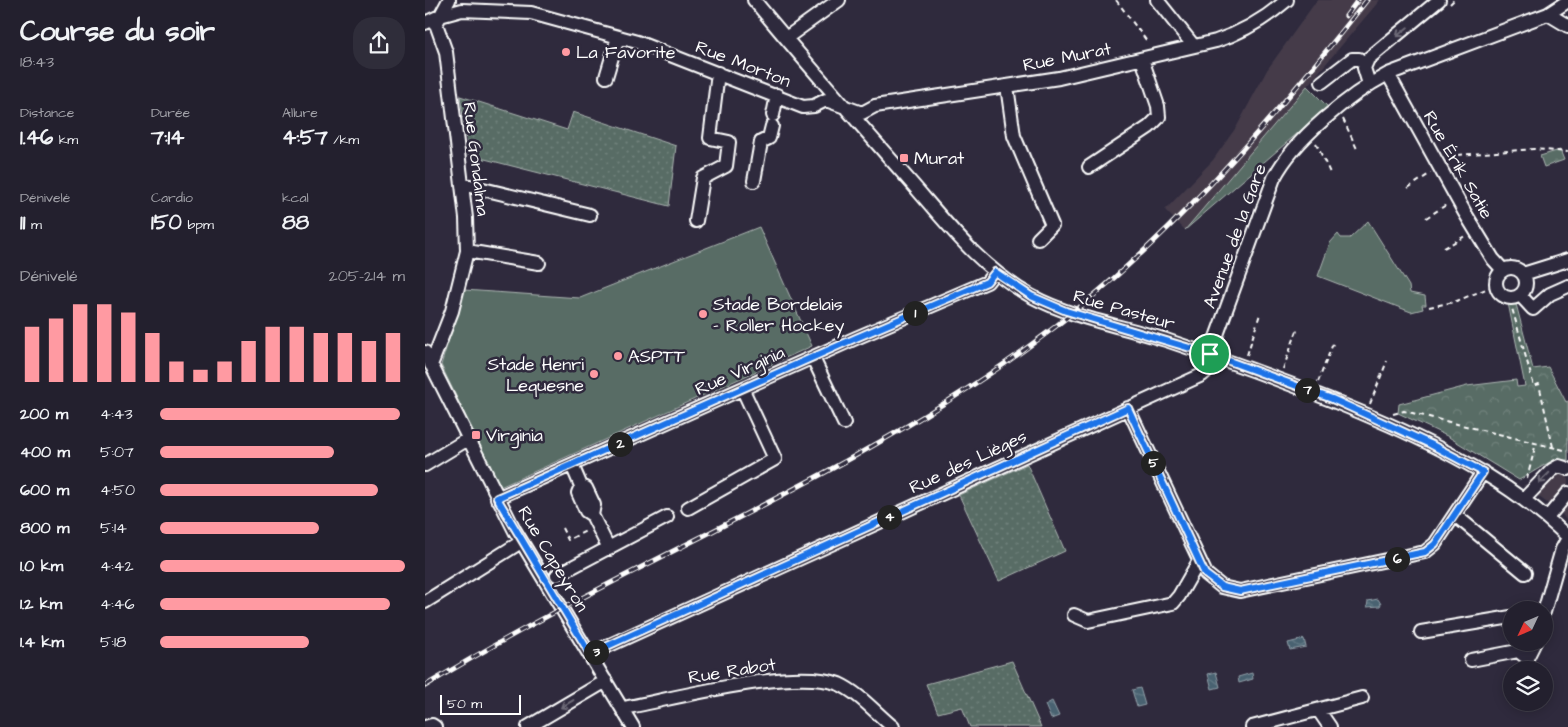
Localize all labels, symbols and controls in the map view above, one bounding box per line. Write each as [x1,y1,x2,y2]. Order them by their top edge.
text: Course du soir [20,12,215,51]
button: share [353,17,405,69]
one-way arrow [1396,26,1409,37]
street label: Rue Morton [692,34,794,94]
street label: Rue Murat [1021,36,1114,78]
place label: La Favorite [576,40,676,65]
marker: La Favorite [560,46,572,58]
text: 18:43 [20,51,54,73]
street label: Rue Gondalma [457,100,495,218]
text: Distance [20,103,74,123]
text: Durée [151,103,190,123]
text: Allure [282,103,318,123]
street label: Rue Érik Satie [1417,106,1499,224]
text: 1.46 [20,123,53,152]
text: 7:14 [151,123,184,152]
text: 4:57 [282,123,328,152]
text: km [53,130,78,150]
text: /km [328,130,359,150]
place label: Murat [914,146,965,171]
marker: Murat [898,152,910,164]
street label: Avenue de la Gare [1197,160,1273,312]
text: Dénivelé [20,188,70,208]
text: Cardio [151,188,193,208]
text: kcal [282,188,309,208]
text: 11 [20,208,25,237]
text: 150 [151,208,182,237]
text: 88 [282,208,309,237]
text: m [25,215,42,235]
text: bpm [182,215,214,235]
text: Dénivelé [20,265,78,287]
text: 205–214 m [329,265,405,287]
street label: Rue Pasteur [1070,284,1178,336]
place label: Stade Bordelais - Roller Hockey [713,292,845,339]
pin: 1 [903,300,927,326]
text: 1 [915,303,916,323]
marker: Stade Bordelais - Roller Hockey [697,308,709,320]
pin [1189,333,1231,375]
street label: Rue Virginia [691,340,789,403]
icon: arrive [1196,340,1224,368]
place label: ASPTT [628,344,686,369]
marker: ASPTT [612,350,624,362]
place label: Stade Henri Lequesne [488,352,584,398]
marker: Stade Henri Lequesne [588,368,600,380]
pin: 7 [1295,378,1319,402]
text: 7 [1303,380,1312,400]
text: 200 m [20,403,68,425]
text: 4:43 [100,403,133,425]
place label: Virginia [486,423,543,449]
street label: Rue des Lièges [905,424,1031,501]
marker: Virginia [470,429,482,441]
pin: 2 [607,432,633,456]
text: 2 [616,434,625,454]
text: 400 m [20,441,70,463]
text: 5:07 [100,441,134,463]
pin: 5 [1141,450,1165,476]
text: 5 [1149,453,1158,473]
one-way arrow [1538,472,1550,485]
text: 600 m [20,479,69,501]
text: 4:50 [100,479,135,501]
street label: Rue Capeyron [511,501,594,617]
pin: 4 [877,504,901,530]
text: 4 [885,507,894,527]
text: 800 m [20,517,69,539]
text: 5:14 [100,517,127,539]
pin: 6 [1385,546,1409,572]
text: 6 [1393,549,1402,569]
text: 1.0 km [20,555,63,577]
text: 4:42 [100,555,134,577]
text: 1.2 km [20,593,62,615]
text: 4:46 [100,593,134,615]
north arrow [1503,601,1553,651]
map controls [1503,601,1553,711]
text: 1.4 km [20,631,64,653]
text: 5:18 [100,631,126,653]
pin: 3 [583,640,609,664]
text: 3 [593,642,600,662]
street label: Rue Rabot [686,652,778,690]
button: layers [1503,661,1553,711]
scale bar [440,692,521,715]
text: 50 m [447,694,482,714]
one-way arrow [560,699,575,709]

